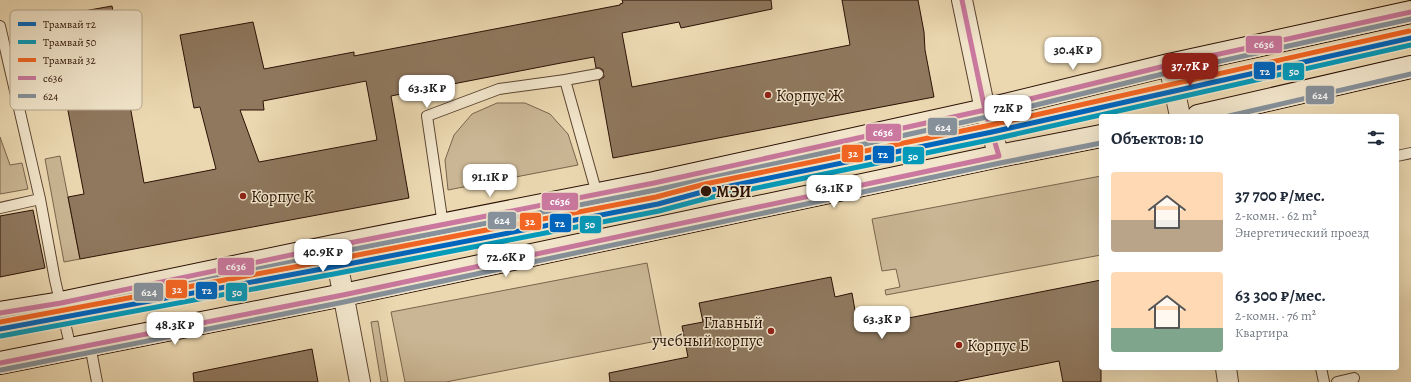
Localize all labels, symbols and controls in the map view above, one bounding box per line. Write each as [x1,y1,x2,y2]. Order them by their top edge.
legend [10,10,142,110]
text: Трамвай т2 [43,17,96,32]
text: Трамвай 50 [43,35,97,50]
line badge: с636 [1245,35,1283,54]
pin: 30.4K ₽ [1036,37,1110,71]
text: с636 [1254,37,1274,52]
text: 30.4K ₽ [1053,41,1093,58]
text: Трамвай 32 [43,53,96,68]
pin: 37.7K ₽ [1153,53,1227,87]
text: 37.7K ₽ [1171,57,1209,74]
line badge: т2 [1253,61,1276,80]
line badge: 50 [1282,62,1305,81]
text: т2 [1260,64,1271,79]
text: 50 [1289,64,1300,79]
text: с636 [43,71,63,86]
pin: 63.3K ₽ [390,75,464,109]
text: 63.3K ₽ [408,79,446,96]
place label: Корпус Ж [776,85,843,107]
line badge: 624 [1305,85,1335,105]
text: 624 [1312,88,1328,103]
text: 624 [43,89,58,104]
marker: Корпус Ж [763,90,773,100]
pin: 72K ₽ [980,95,1036,129]
text: 72K ₽ [993,99,1023,116]
line badge: 624 [927,117,958,136]
text: 624 [935,120,951,135]
line badge: с636 [865,123,902,142]
text: с636 [873,125,893,140]
text: Объектов: 10 [1111,127,1204,150]
icon: filters [1365,127,1387,149]
line badge: 32 [841,144,864,163]
line badge: т2 [872,145,895,164]
text: 32 [848,146,859,161]
line badge: 50 [902,146,925,165]
text: т2 [878,147,889,162]
text: 50 [908,149,919,164]
pin: 91.1K ₽ [453,164,527,198]
text: 91.1K ₽ [472,168,508,185]
pin: 63.1K ₽ [797,175,871,209]
text: 63.1K ₽ [815,179,853,196]
place label: МЭИ [716,181,751,203]
marker: МЭИ [699,184,713,198]
text: 37 700 ₽/мес. [1235,184,1325,207]
place label: Корпус К [251,186,314,208]
icon: home [1143,188,1191,236]
marker: Корпус К [238,191,248,201]
line badge: с636 [541,192,579,211]
text: с636 [550,194,570,209]
text: 2-комн. · 62 m² [1235,207,1317,224]
line badge: 624 [487,211,517,230]
line badge: 32 [519,212,542,231]
text: 624 [494,213,510,228]
line badge: т2 [549,213,572,233]
text: 32 [525,214,536,229]
line badge: 50 [579,215,602,234]
text: т2 [555,216,566,231]
text: 50 [585,217,596,232]
text: Энергетический проезд [1235,224,1369,241]
pin: 40.9K ₽ [286,239,360,273]
text: 40.9K ₽ [303,243,343,260]
pin: 72.6K ₽ [469,244,543,278]
text: 72.6K ₽ [487,248,525,265]
line badge: с636 [217,257,255,276]
text: с636 [226,259,246,274]
line badge: 32 [165,279,188,299]
line badge: т2 [195,281,218,300]
line badge: 624 [133,282,164,302]
text: 32 [172,282,183,297]
line badge: 50 [225,282,248,302]
text: т2 [202,283,213,298]
text: 63 300 ₽/мес. [1235,284,1326,307]
text: 624 [141,285,157,300]
text: 50 [232,285,243,300]
icon: home [1143,288,1191,336]
pin: 63.3K ₽ [845,306,919,340]
text: 2-комн. · 76 m² [1235,307,1316,324]
text: 63.3K ₽ [863,310,901,327]
pin: 48.3K ₽ [138,312,212,346]
place label: Главный учебный корпус [651,312,763,352]
text: 48.3K ₽ [156,316,194,333]
text: Квартира [1235,324,1289,341]
marker: Главный учебный корпус [766,326,776,336]
place label: Корпус Б [967,335,1029,357]
marker: Корпус Б [954,340,964,350]

